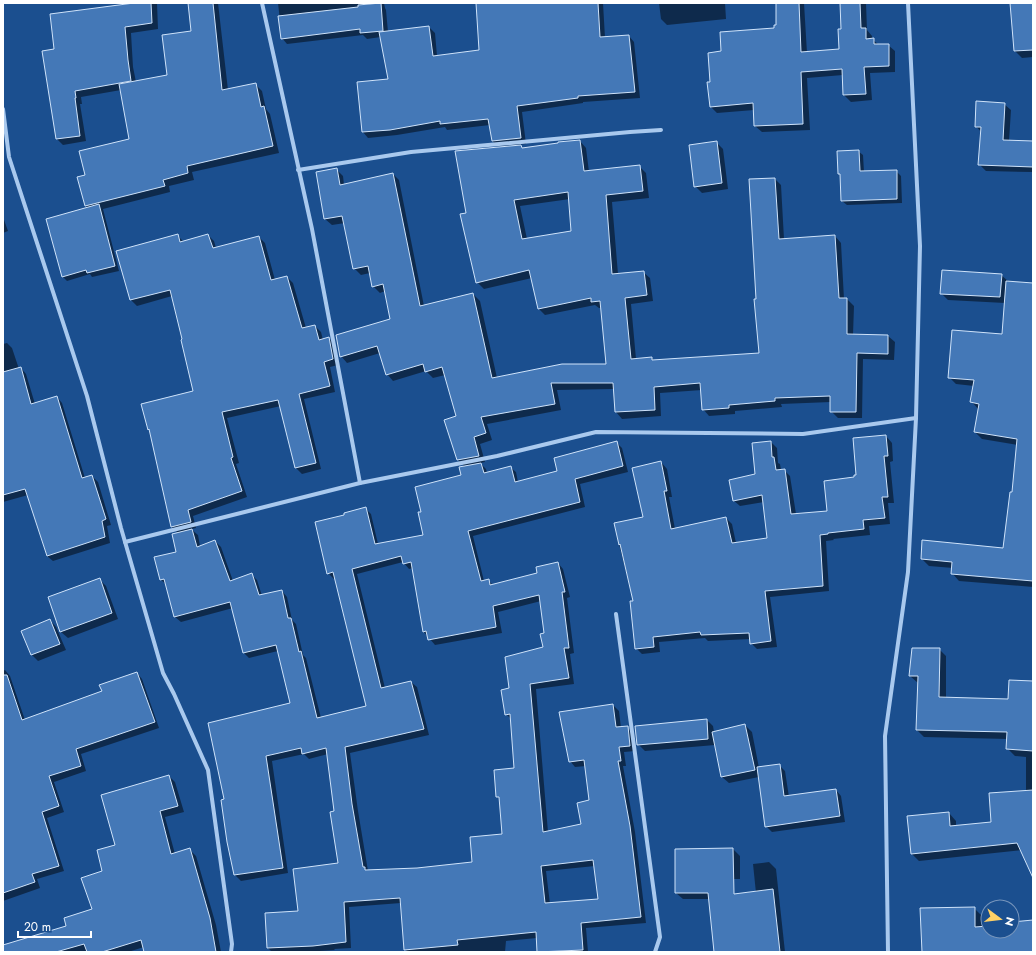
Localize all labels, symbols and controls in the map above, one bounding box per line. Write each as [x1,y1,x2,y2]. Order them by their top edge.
north arrow [980,899,1020,939]
scale bar [18,913,91,939]
text: N [1001,915,1019,928]
text: 20 m [24,918,51,936]

